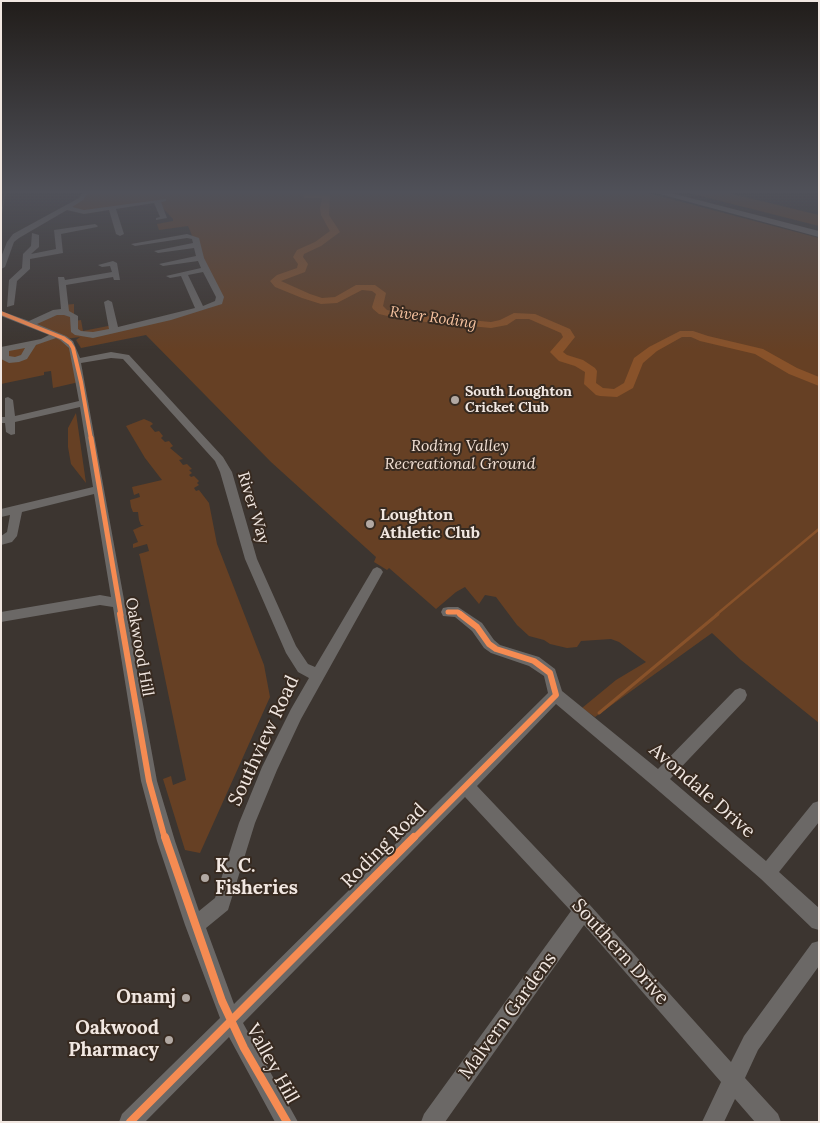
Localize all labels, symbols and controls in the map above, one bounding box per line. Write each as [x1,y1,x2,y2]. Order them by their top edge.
water label: River Roding [389,303,477,333]
place label: South Loughton Cricket Club [465,384,572,417]
marker: South Loughton Cricket Club [449,394,461,406]
park label: Roding Valley Recreational Ground [384,436,536,474]
street label: River Way [233,470,273,546]
place label: Loughton Athletic Club [380,505,480,543]
marker: Loughton Athletic Club [364,518,376,530]
street label: Oakwood Hill [121,596,157,698]
street label: Southview Road [224,672,304,810]
street label: Avondale Drive [644,739,760,843]
street label: Roding Road [337,799,431,893]
place label: K. C. Fisheries [215,856,298,900]
marker: K. C. Fisheries [199,872,211,884]
street label: Southern Drive [567,894,673,1010]
street label: Malvern Gardens [454,948,562,1084]
place label: Onamj [116,987,176,1009]
marker: Onamj [180,992,192,1004]
place label: Oakwood Pharmacy [68,1018,159,1062]
street label: Valley Hill [241,1020,303,1108]
marker: Oakwood Pharmacy [163,1034,175,1046]

